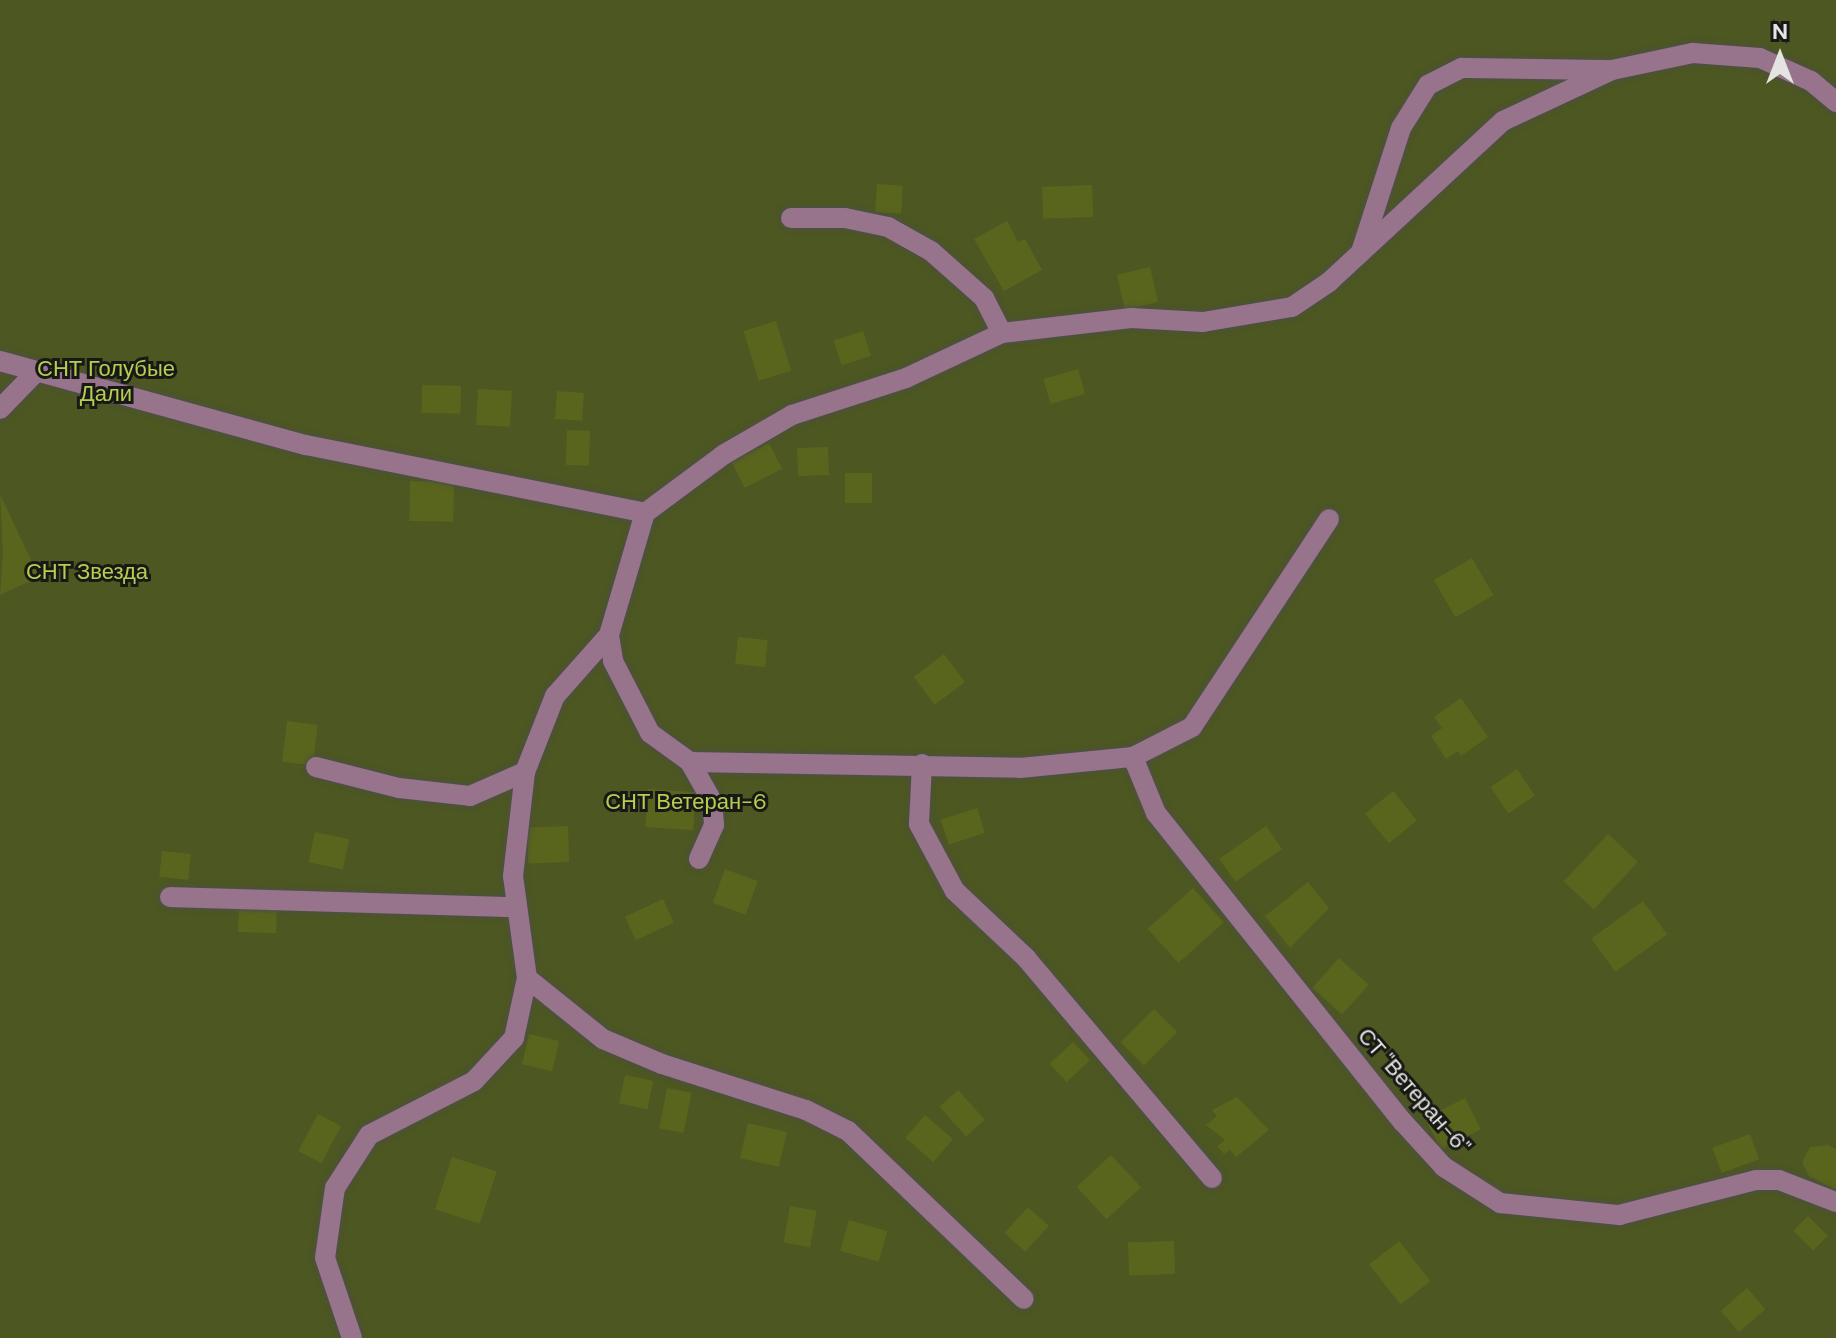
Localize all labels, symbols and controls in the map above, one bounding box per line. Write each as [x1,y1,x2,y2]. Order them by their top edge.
north arrow [1740,16,1820,96]
text: N [1772,17,1788,46]
park label: СНТ Голубые Дали [37,355,175,406]
park label: СНТ Звезда [26,559,148,585]
park label: СНТ Ветеран-6 [605,789,767,815]
street label: СТ "Ветеран-6" [1352,1023,1476,1159]

